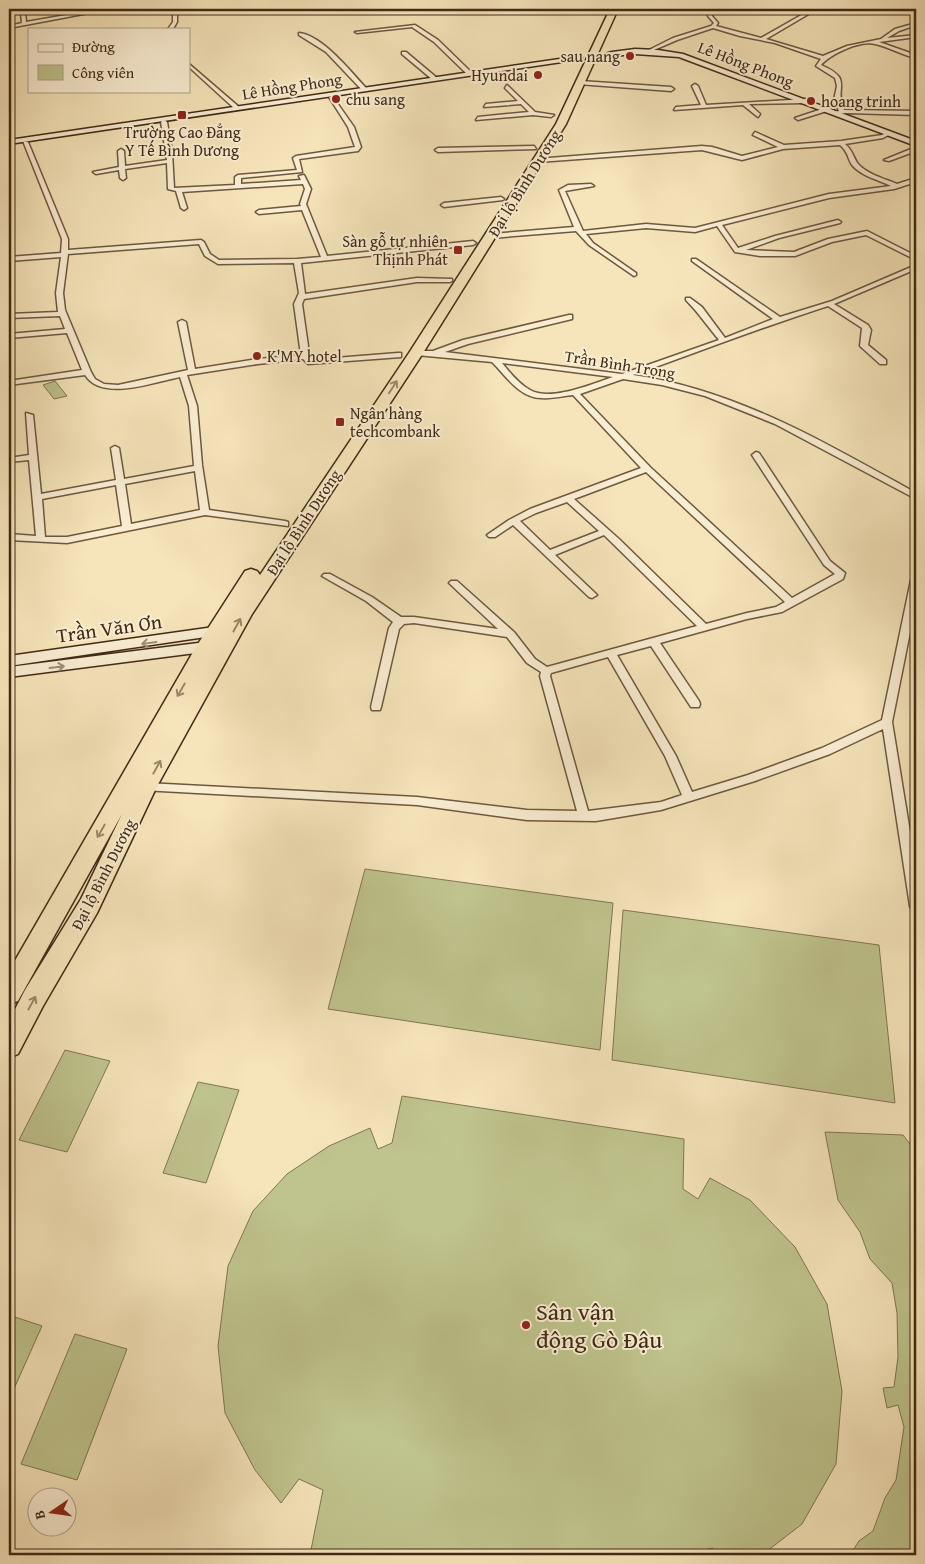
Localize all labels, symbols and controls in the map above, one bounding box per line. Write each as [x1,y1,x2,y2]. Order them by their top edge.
legend [28,28,190,92]
street label: Lê Hồng Phong [695,35,797,93]
text: Đường [72,36,115,57]
place label: sau nang [560,44,620,68]
marker: sau nang [624,50,636,62]
text: Công viên [72,62,135,83]
place label: Hyundai [471,63,529,87]
street label: Lê Hồng Phong [240,66,344,106]
marker: Hyundai [532,69,544,81]
place label: chu sang [346,87,405,111]
place label: hoang trinh [821,89,901,113]
marker: chu sang [330,93,342,105]
marker: hoang trinh [805,95,817,107]
marker: Trường Cao Đẳng Y Tế Bình Dương [176,109,188,121]
place label: Trường Cao Đẳng Y Tế Bình Dương [123,120,241,162]
street label: Đại lộ Bình Dương [481,125,567,241]
place label: Sàn gỗ tự nhiên Thịnh Phát [342,229,448,271]
marker: Sàn gỗ tự nhiên Thịnh Phát [452,244,464,256]
street label: Trần Bình Trọng [563,343,677,385]
place label: K'MY hotel [267,344,342,368]
marker: K'MY hotel [251,350,263,362]
one-way arrow [388,380,398,394]
place label: Ngân hàng techcombank [350,401,441,443]
marker: Ngân hàng techcombank [334,416,346,428]
street label: Đại lộ Bình Dương [260,464,346,580]
street label: Trần Văn Ơn [54,606,164,650]
one-way arrow [232,619,242,633]
one-way arrow [141,638,157,648]
one-way arrow [49,662,65,672]
one-way arrow [176,683,186,698]
one-way arrow [153,761,163,775]
street label: Đại lộ Bình Dương [65,814,141,934]
one-way arrow [95,824,105,838]
one-way arrow [28,996,37,1011]
place label: Sân vận động Gò Đậu [536,1294,662,1357]
marker: Sân vận động Gò Đậu [520,1319,532,1331]
north arrow [28,1486,78,1536]
text: B [29,1508,50,1521]

